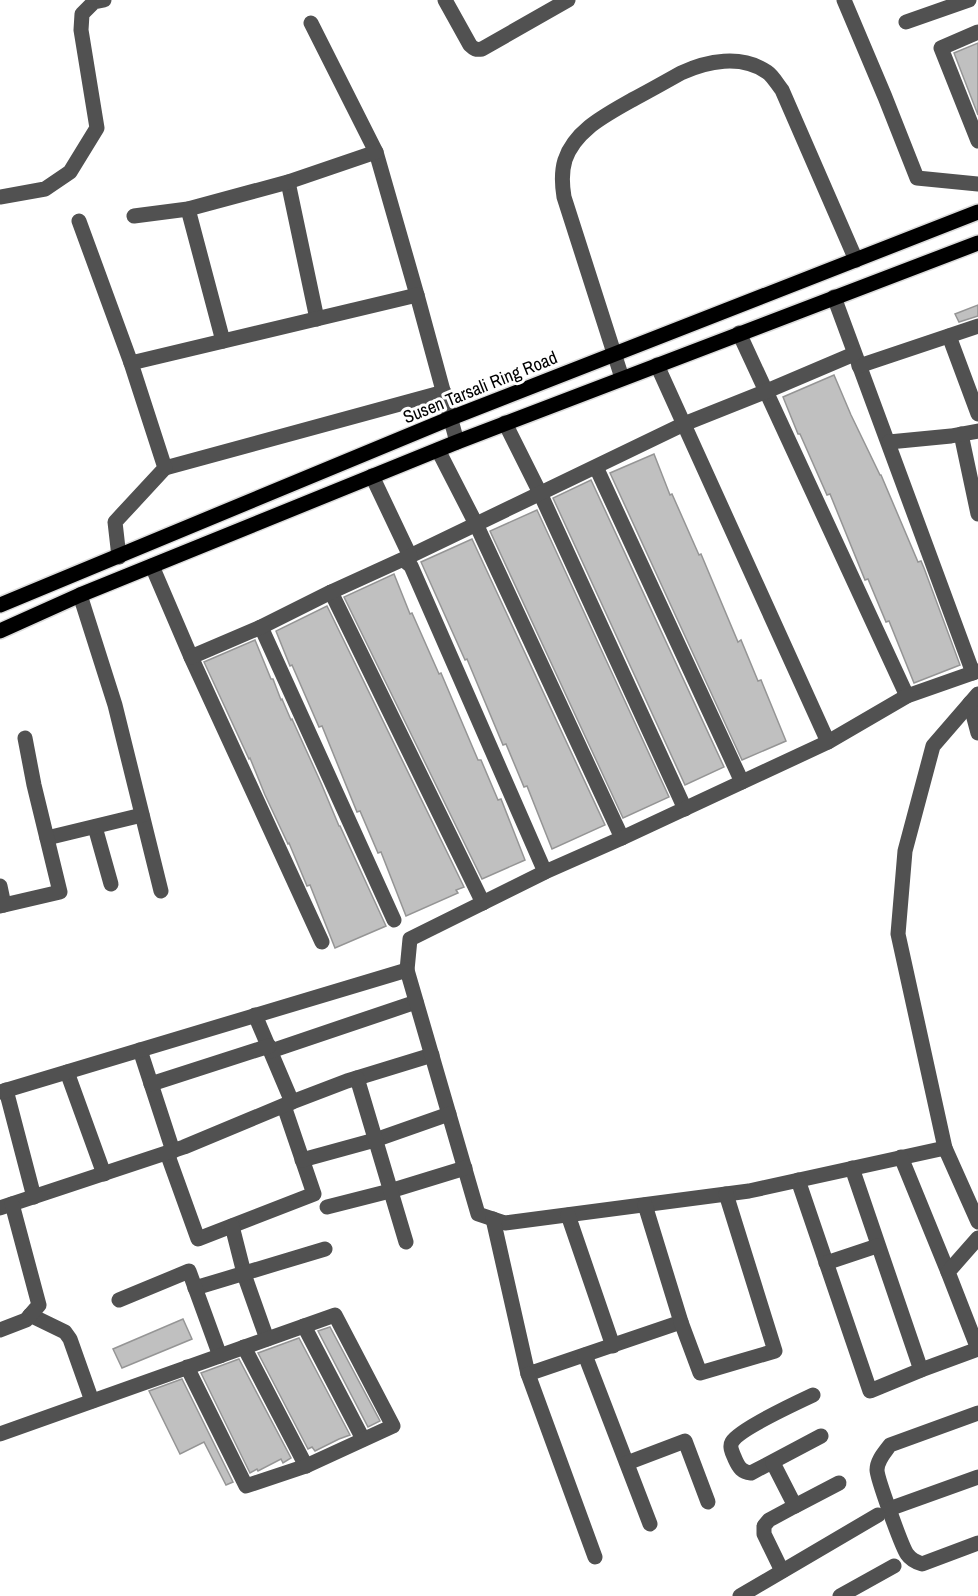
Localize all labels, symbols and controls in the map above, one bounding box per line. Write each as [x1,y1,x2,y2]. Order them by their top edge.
street label: Susen Tarsali Ring Road [399,345,561,429]

